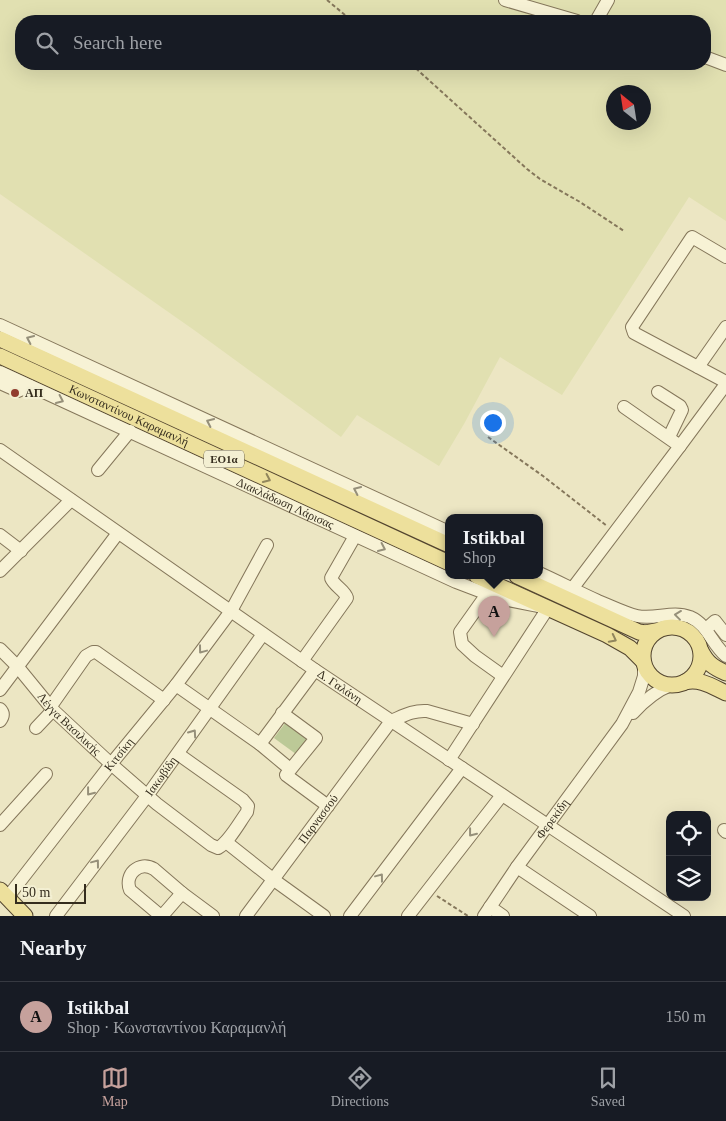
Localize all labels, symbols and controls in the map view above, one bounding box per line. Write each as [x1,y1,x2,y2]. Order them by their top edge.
search box [15,15,711,70]
icon: search [33,29,61,57]
text: Search here [73,32,162,53]
north arrow [606,85,651,130]
one-way arrow [26,335,35,345]
street label: Κωνσταντίνου Καραμανλή [67,382,191,449]
place label: ΑΠ [25,386,44,400]
marker: ΑΠ [9,387,21,399]
one-way arrow [55,393,64,404]
your location [480,410,506,436]
one-way arrow [206,418,215,428]
road number: ΕΟ1α [204,450,244,468]
one-way arrow [262,472,271,483]
street label: Διακλάδωση Λάρισας [234,475,336,532]
one-way arrow [353,485,362,496]
popup [445,514,543,579]
text: Istikbal [463,527,525,548]
one-way arrow [377,542,386,552]
text: Shop [463,549,496,566]
pin: A [478,596,510,637]
one-way arrow [674,610,682,621]
one-way arrow [608,633,617,643]
one-way arrow [198,645,208,654]
street label: Δ. Γαλάνη [315,667,365,706]
street label: Λέγγα Βασιλικής [34,690,104,758]
one-way arrow [187,730,195,739]
street label: Κιτσίκη [101,735,137,774]
street label: Ιακωβίδη [142,754,180,799]
one-way arrow [87,786,96,796]
street label: Παρνασσού [295,792,341,846]
street label: Φερεκίδη [533,796,572,841]
map controls [666,811,711,901]
button: locate [666,811,711,856]
one-way arrow [470,827,478,836]
button: layers [666,856,711,901]
one-way arrow [90,860,98,869]
one-way arrow [374,873,383,883]
scale bar [15,881,86,904]
text: 50 m [22,885,50,900]
text: Nearby [20,936,87,960]
text: Istikbal [67,997,129,1018]
text: A [30,1008,42,1025]
text: 150 m [666,1008,706,1025]
text: Shop · Κωνσταντίνου Καραμανλή [67,1019,286,1036]
tab: Map [101,1064,129,1110]
tab: Directions [331,1064,389,1110]
tab: Saved [591,1064,625,1110]

